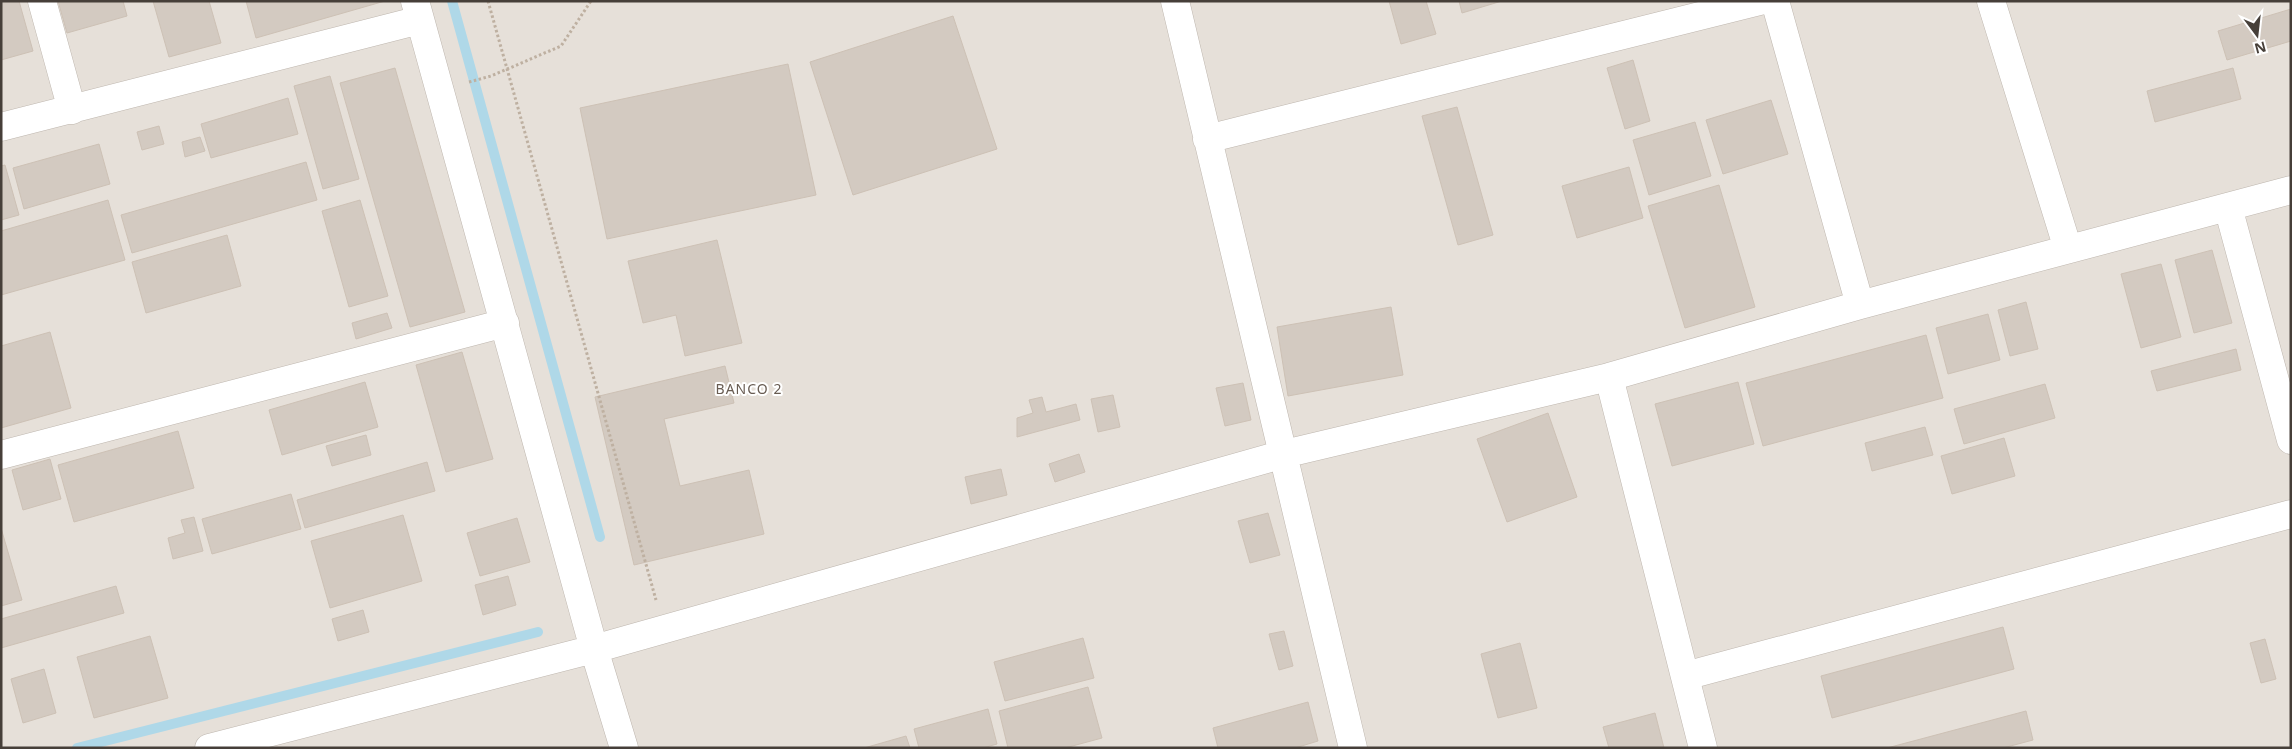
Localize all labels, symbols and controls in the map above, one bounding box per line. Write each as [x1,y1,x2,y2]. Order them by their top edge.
north arrow [2232,10,2282,60]
text: N [2253,37,2268,59]
district label: BANCO 2 [716,379,782,398]

